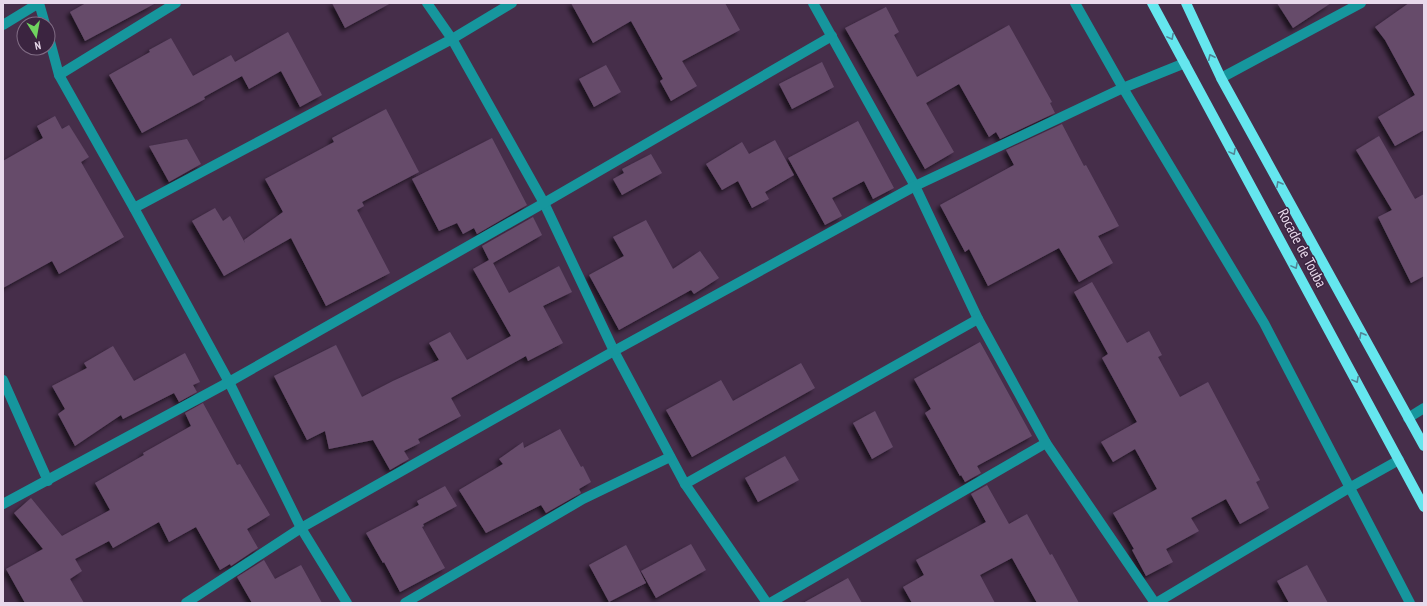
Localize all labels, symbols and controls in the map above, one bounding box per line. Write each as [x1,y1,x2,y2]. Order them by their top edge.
north arrow [16,16,56,56]
one-way arrow [1166,33,1174,40]
text: N [34,38,42,53]
one-way arrow [1208,54,1216,62]
one-way arrow [1228,147,1235,155]
one-way arrow [1277,181,1284,188]
street label: Rocade de Touba [1274,205,1331,290]
one-way arrow [1290,262,1297,269]
one-way arrow [1360,332,1367,339]
one-way arrow [1352,376,1359,384]

